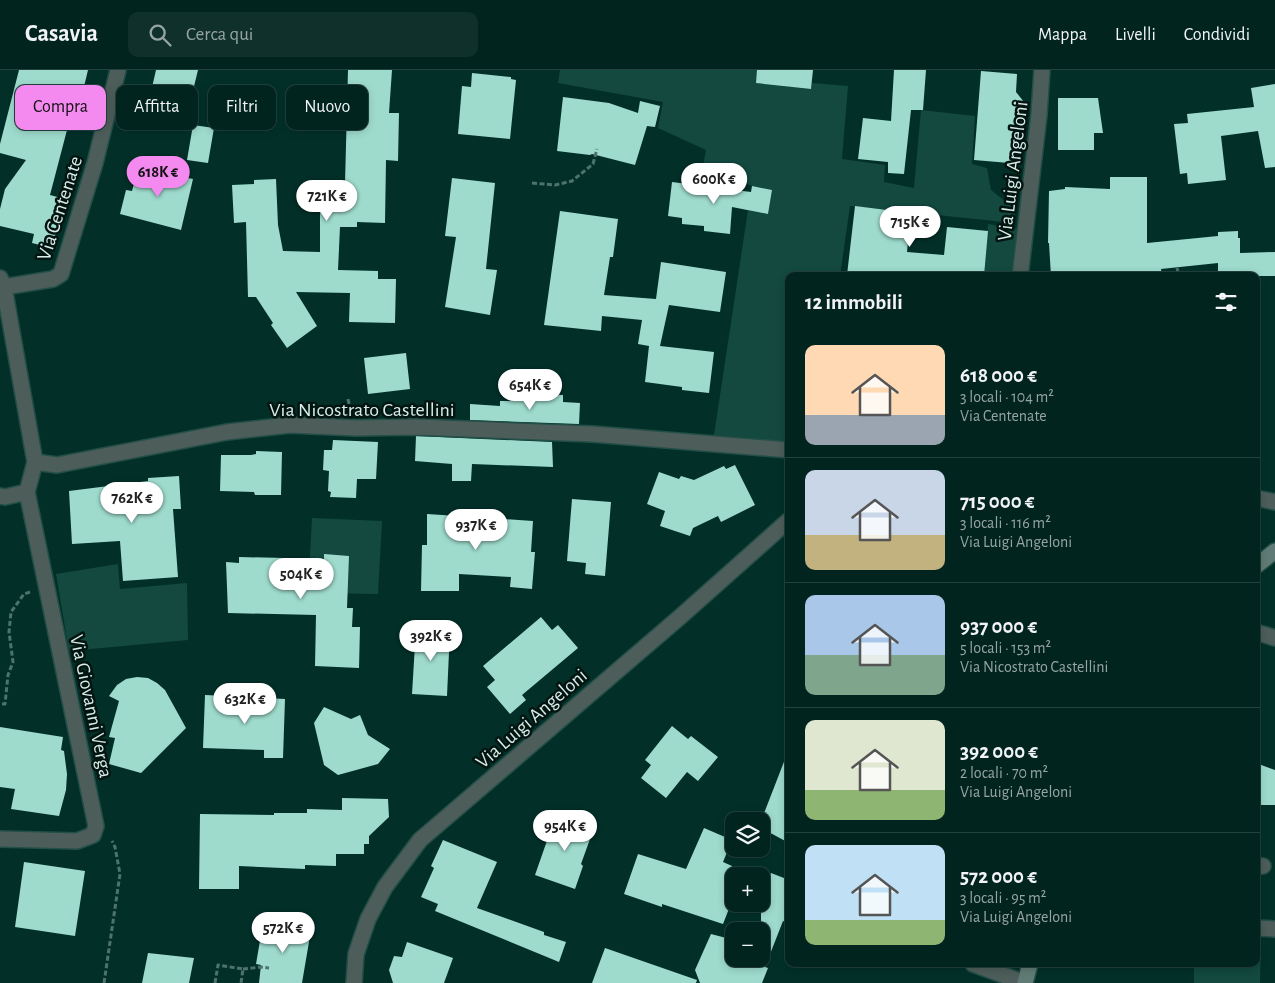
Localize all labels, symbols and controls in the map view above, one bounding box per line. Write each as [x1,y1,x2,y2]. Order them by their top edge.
search box [128,12,478,57]
icon: search [146,21,174,49]
text: Casavia [25,22,98,46]
text: Cerca qui [186,25,253,44]
text: Mappa [1038,26,1087,44]
text: Livelli [1115,26,1156,44]
text: Condividi [1184,26,1250,44]
chip: Compra [15,85,106,130]
chip: Affitta [116,85,198,130]
chip: Filtri [208,85,276,130]
chip: Nuovo [286,85,368,130]
street label: Via Luigi Angeloni [995,100,1031,242]
street label: Via Centenate [34,154,86,263]
pin: 618K € [117,156,199,198]
pin: 600K € [673,162,755,205]
text: 618K € [138,164,178,180]
text: 600K € [692,171,736,187]
pin: 721K € [286,180,368,222]
text: 721K € [307,188,347,204]
pin: 715K € [869,206,951,248]
text: 715K € [891,214,929,230]
icon: filters [1212,288,1240,316]
text: 12 immobili [805,292,903,313]
icon: home [845,365,905,425]
text: 618 000 € [960,365,1037,386]
pin: 654K € [489,368,571,411]
text: 654K € [509,377,551,393]
text: 3 locali · 104 m² [960,389,1054,405]
street label: Via Nicostrato Castellini [269,400,455,420]
text: Via Centenate [960,408,1047,424]
pin: 762K € [91,482,173,524]
text: 762K € [111,490,153,506]
icon: home [845,490,905,550]
text: 715 000 € [960,491,1035,512]
pin: 937K € [435,508,517,551]
text: 3 locali · 116 m² [960,515,1051,531]
text: 937K € [456,517,496,533]
text: Via Luigi Angeloni [960,534,1072,550]
pin: 504K € [260,558,342,600]
text: 504K € [280,566,322,582]
icon: home [845,615,905,675]
text: 937 000 € [960,616,1037,637]
pin: 392K € [390,620,472,662]
text: 392K € [410,628,452,644]
street label: Via Giovanni Verga [66,633,116,780]
text: 5 locali · 153 m² [960,640,1051,656]
text: Via Nicostrato Castellini [960,659,1108,675]
street label: Via Luigi Angeloni [472,665,591,772]
pin: 632K € [204,682,286,725]
text: 632K € [224,691,266,707]
icon: home [845,740,905,800]
text: 392 000 € [960,741,1038,762]
text: 2 locali · 70 m² [960,765,1048,781]
text: Via Luigi Angeloni [960,784,1072,800]
pin: 954K € [524,810,606,852]
map controls [725,812,770,967]
button: layers [725,812,770,857]
text: 954K € [544,818,586,834]
icon: home [845,865,905,925]
text: 572 000 € [960,866,1037,887]
button: + [725,867,770,912]
text: 3 locali · 95 m² [960,890,1046,906]
text: Via Luigi Angeloni [960,909,1072,925]
pin: 572K € [242,912,324,954]
text: 572K € [263,920,303,936]
button: − [725,922,770,967]

